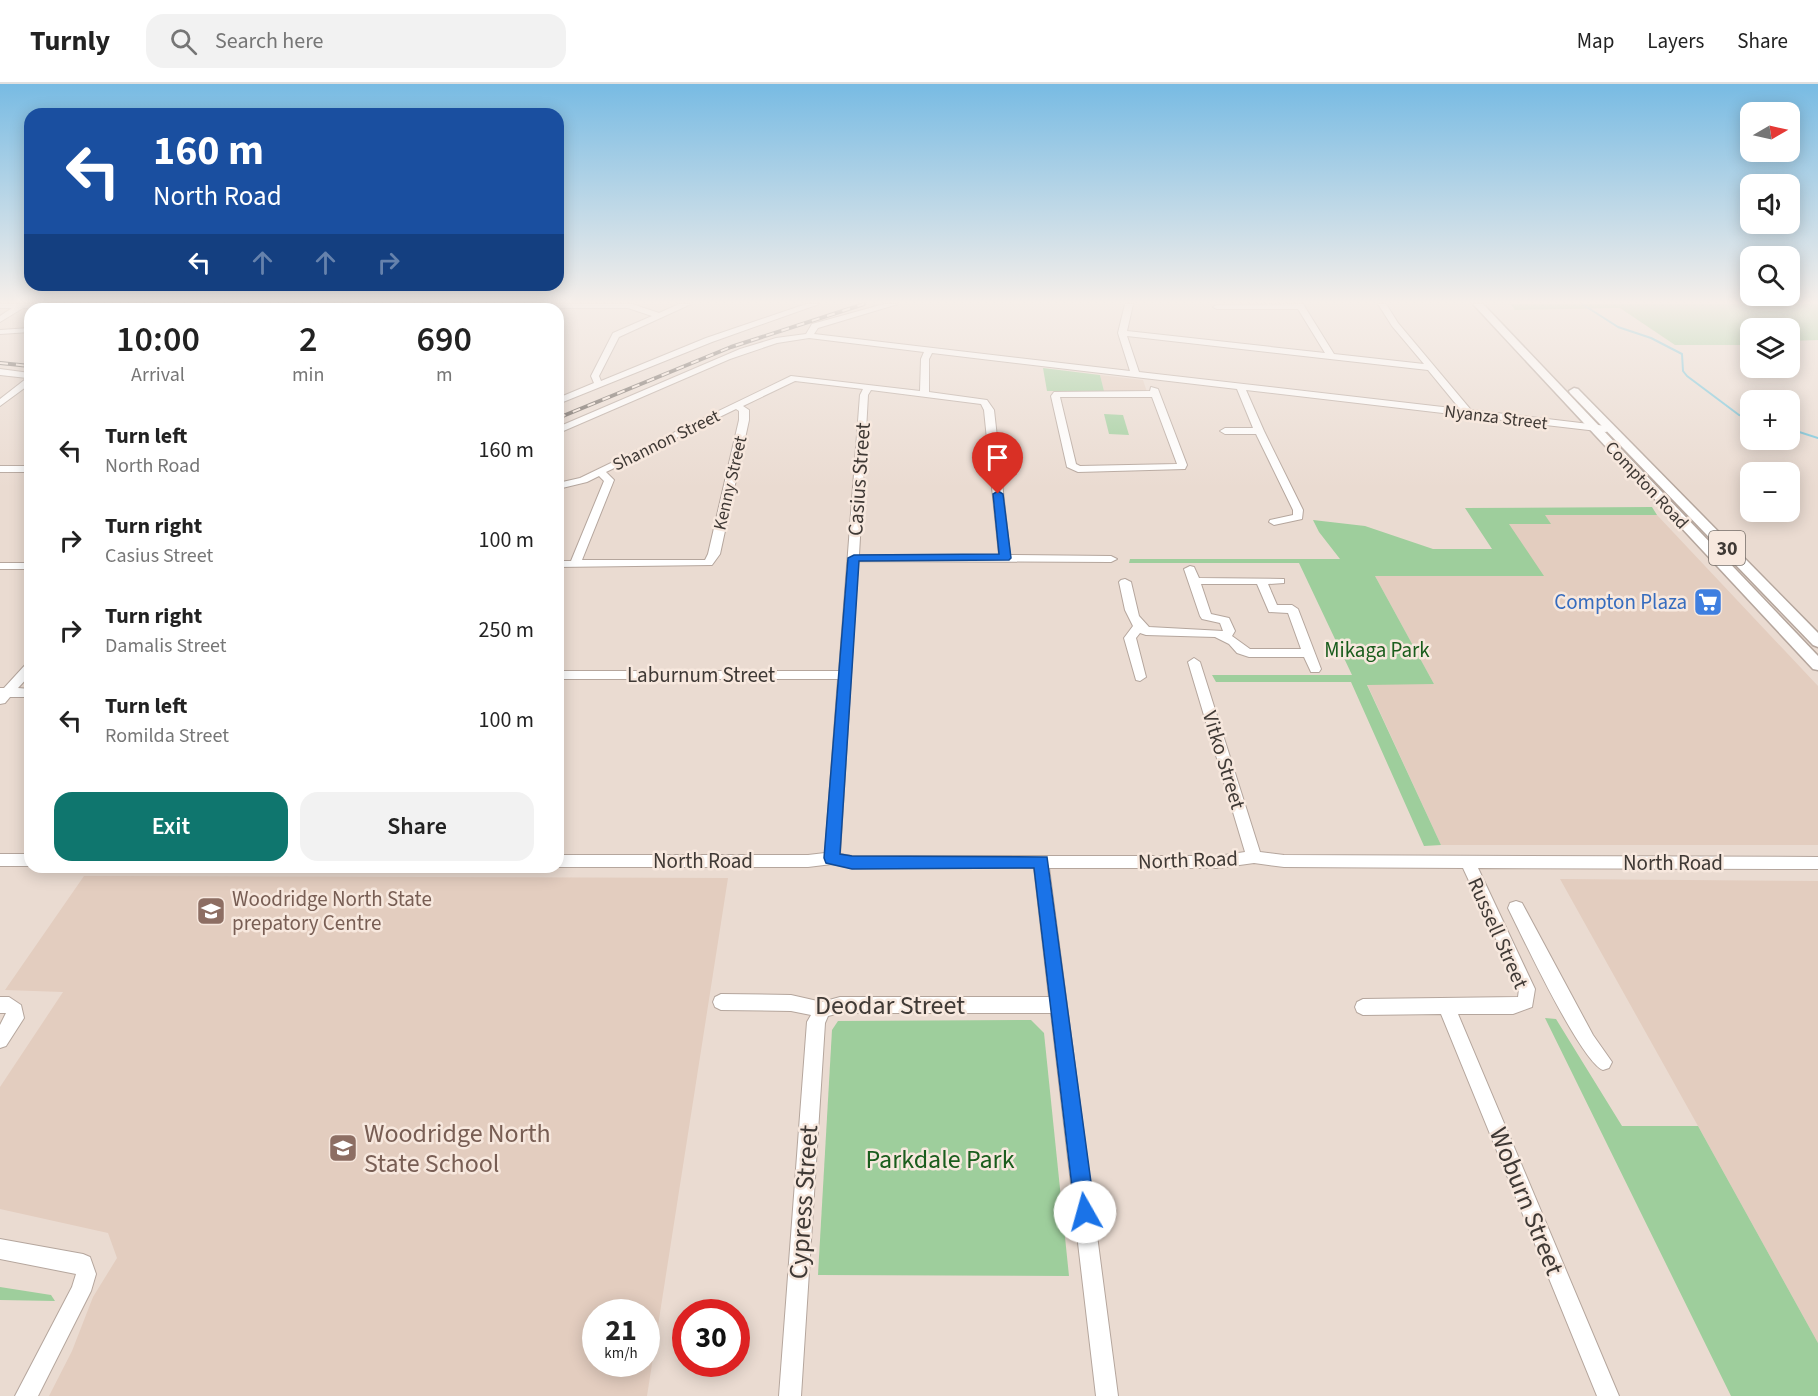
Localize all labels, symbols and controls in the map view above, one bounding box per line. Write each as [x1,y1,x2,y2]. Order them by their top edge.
search box [146,14,566,68]
text: Turnly [30,21,110,61]
icon: search [167,25,200,58]
text: Search here [215,25,324,57]
text: Map [1577,26,1614,56]
text: Layers [1647,26,1704,56]
text: Share [1737,26,1788,56]
north arrow [1740,102,1800,162]
map controls [1740,102,1800,522]
text: 160 m [153,121,264,181]
icon: left [54,132,132,210]
button: sound [1740,174,1800,234]
text: North Road [153,177,282,216]
icon: left [183,246,216,279]
icon: ahead [246,246,279,279]
icon: ahead [309,246,342,279]
icon: right [372,246,405,279]
button: search [1740,246,1800,306]
text: 10:00 [116,314,200,365]
text: 2 [299,314,317,365]
text: 690 [416,314,472,365]
button: layers [1740,318,1800,378]
text: Arrival [131,361,185,389]
text: min [292,361,324,389]
text: m [436,361,452,389]
button: + [1740,390,1800,450]
street label: Nyanza Street [1443,399,1549,436]
street label: Shannon Street [608,404,724,477]
text: Turn left [105,420,187,452]
street label: Casius Street [840,421,878,537]
pin [972,432,1023,494]
icon: left [54,434,87,467]
text: 160 m [479,434,534,466]
street label: Kenny Street [708,434,753,533]
street label: Compton Road [1599,436,1694,535]
icon: arrive [981,441,1014,474]
text: North Road [105,452,200,480]
button: − [1740,462,1800,522]
text: Turn right [105,510,202,542]
icon: right [54,524,87,557]
text: 100 m [479,524,534,556]
road number: 30 [1709,531,1745,565]
text: Casius Street [105,542,213,570]
supermarket icon: Compton Plaza [1692,586,1724,618]
place label: Compton Plaza [1554,587,1687,617]
text: Turn right [105,600,202,632]
icon: right [54,614,87,647]
text: 250 m [479,614,534,646]
text: Damalis Street [105,632,227,660]
park label: Mikaga Park [1324,635,1430,665]
street label: Laburnum Street [627,660,775,690]
text: Turn left [105,690,187,722]
icon: left [54,704,87,737]
text: 100 m [479,704,534,736]
street label: Vitko Street [1195,707,1253,813]
text: Romilda Street [105,722,229,750]
button: Exit [54,792,288,861]
button: Share [300,792,534,861]
street label: North Road [1137,843,1239,877]
street label: North Road [653,846,753,876]
street label: North Road [1623,848,1723,878]
street label: Russell Street [1460,873,1536,993]
place label: Woodridge North State prepatory Centre [232,884,432,938]
school or university icon: Woodridge North State prepatory Centre [195,895,227,927]
street label: Deodar Street [815,987,965,1024]
place label: Woodridge North State School [364,1115,551,1182]
street label: Woburn Street [1480,1122,1573,1281]
street label: Cypress Street [780,1123,827,1281]
school or university icon: Woodridge North State School [327,1132,359,1164]
park label: Parkdale Park [866,1141,1015,1178]
position arrow [1053,1180,1117,1244]
speed limit sign: 30 [672,1299,750,1377]
text: 21 [605,1309,637,1352]
text: km/h [604,1343,638,1364]

